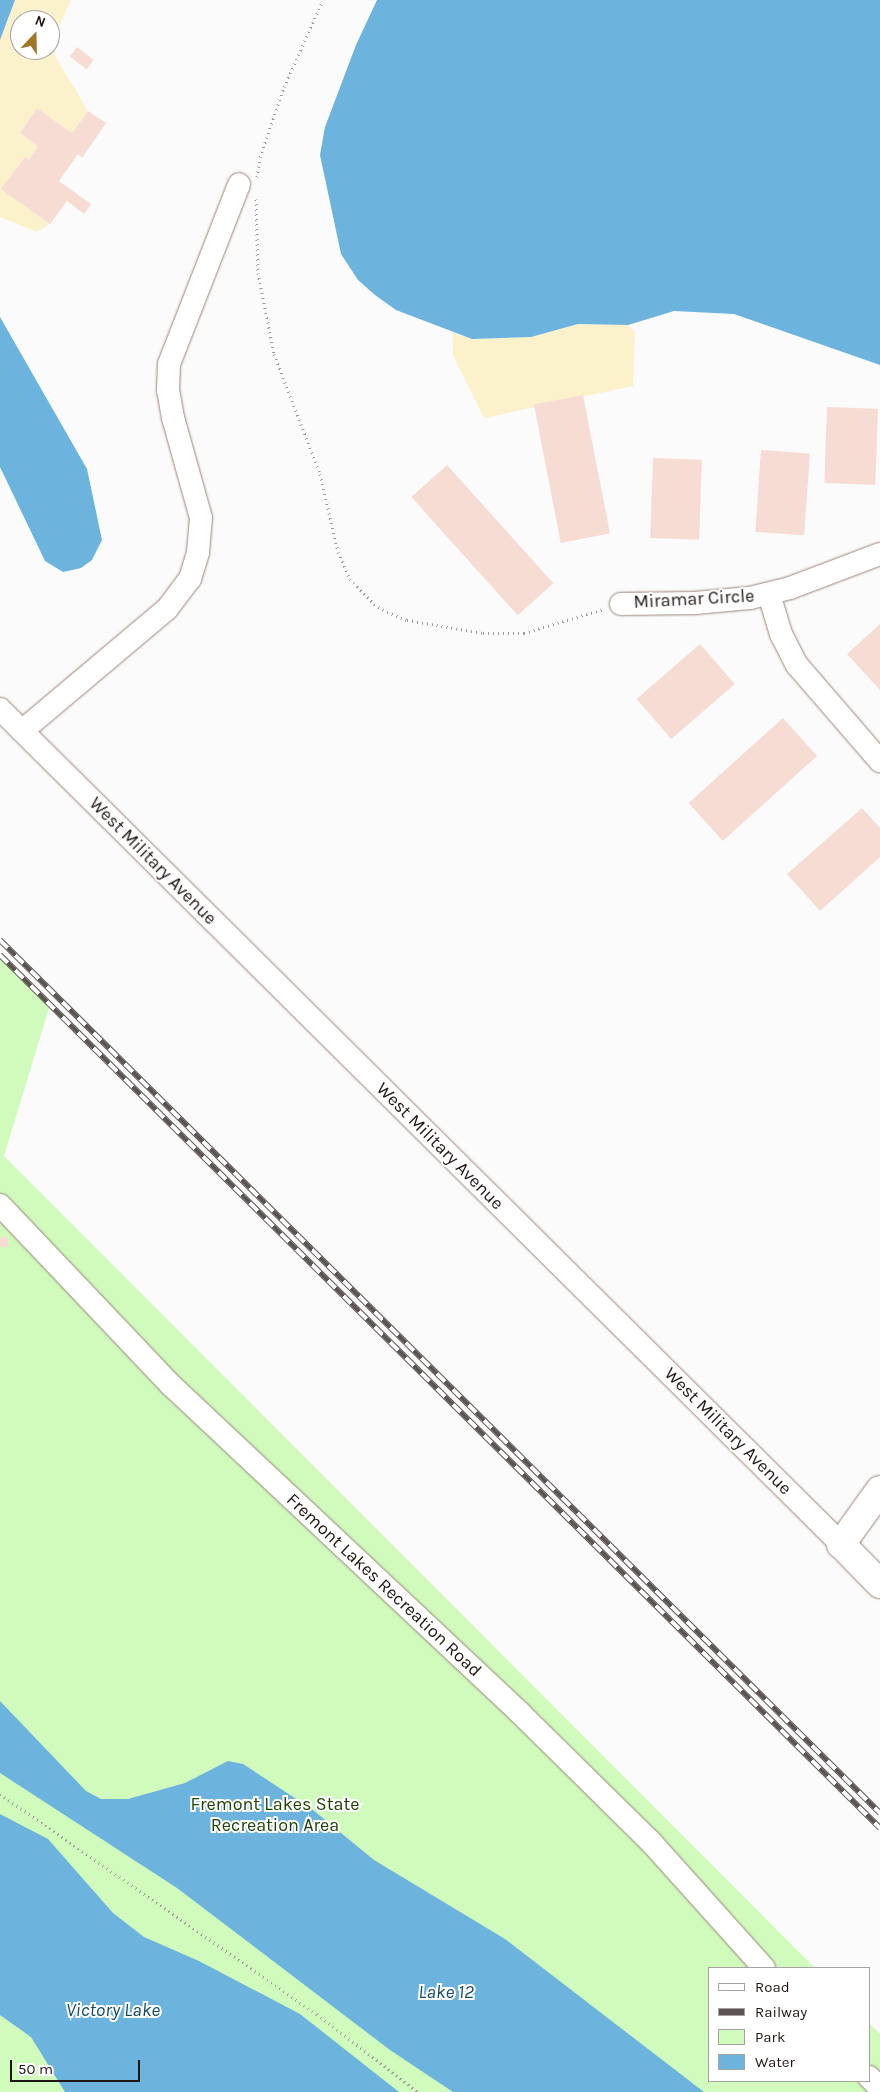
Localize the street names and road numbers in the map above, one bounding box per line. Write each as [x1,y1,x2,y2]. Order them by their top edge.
street label: Miramar Circle [633,585,755,613]
street label: West Military Avenue [85,793,221,929]
street label: West Military Avenue [372,1078,508,1214]
street label: West Military Avenue [660,1363,796,1499]
street label: Fremont Lakes Recreation Road [282,1489,486,1681]

